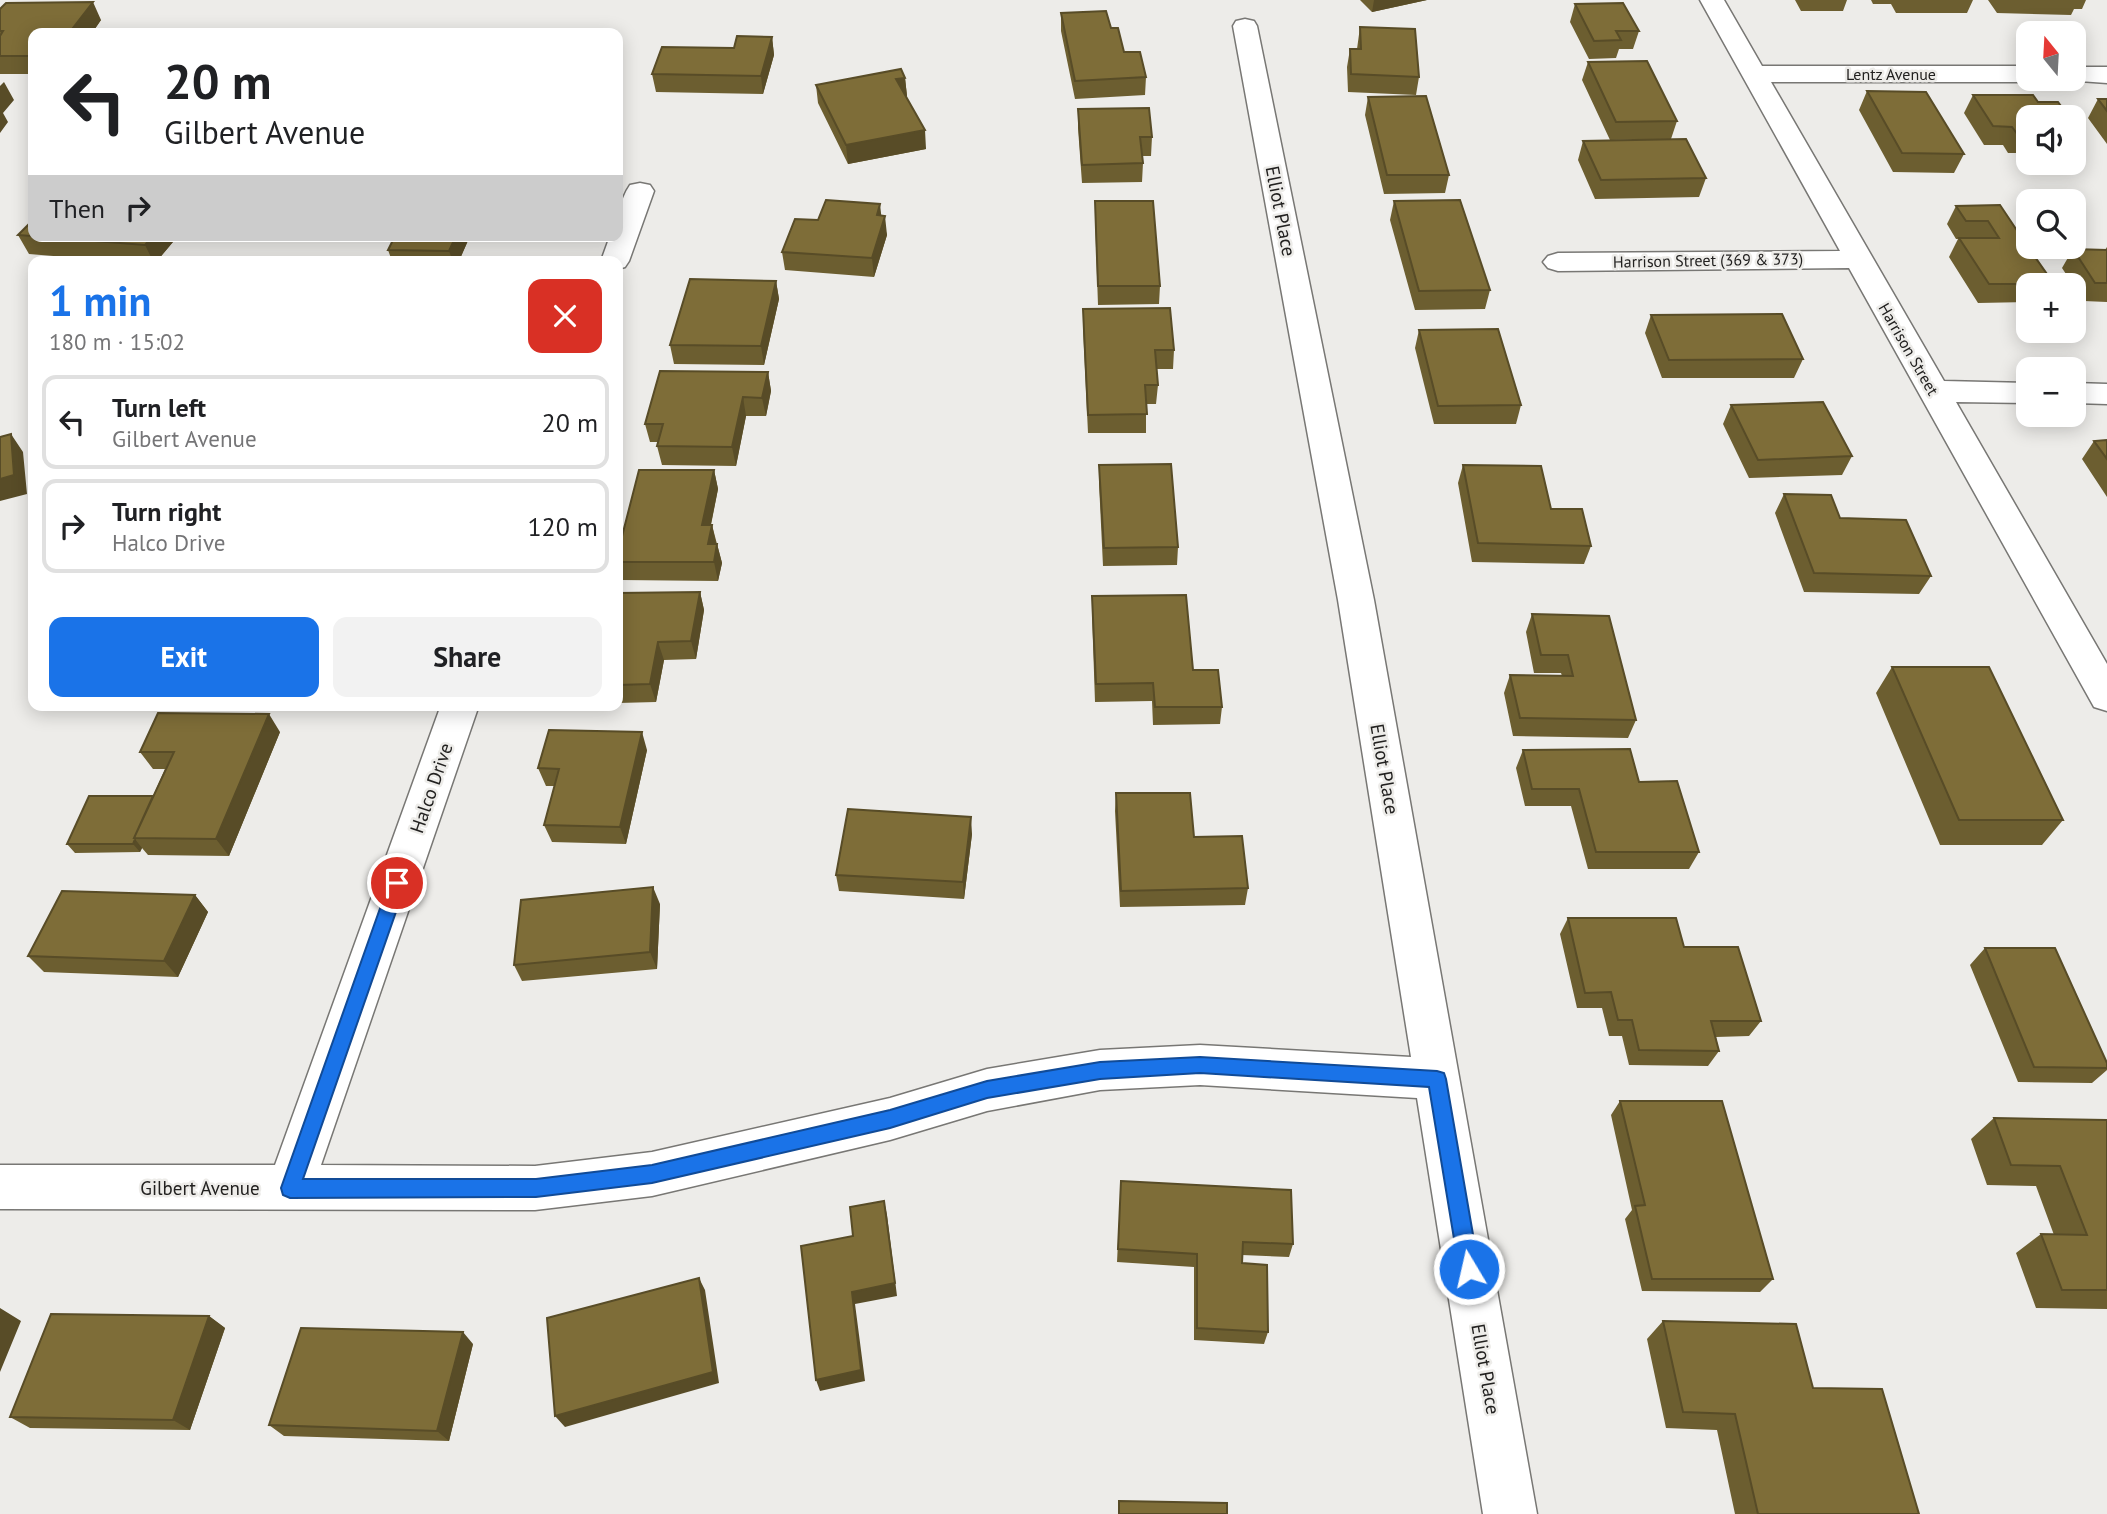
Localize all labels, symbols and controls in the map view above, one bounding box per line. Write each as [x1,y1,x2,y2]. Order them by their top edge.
north arrow [2016,21,2086,91]
map controls [2016,21,2086,427]
text: 20 m [164,49,271,113]
icon: left [49,56,140,147]
street label: Lentz Avenue [1846,64,1936,84]
button: sound [2016,105,2086,175]
text: Gilbert Avenue [164,111,365,153]
street label: Elliot Place [1260,164,1302,258]
icon: right [119,189,157,227]
button: search [2016,189,2086,259]
text: Then [49,192,105,225]
street label: Harrison Street (369 & 373) [1613,248,1803,272]
text: 1 min [49,273,151,328]
button: + [2016,273,2086,343]
button: close [528,279,602,353]
street label: Harrison Street [1875,299,1944,399]
text: 180 m · 15:02 [49,327,185,356]
button: − [2016,357,2086,427]
text: Turn left [112,391,206,424]
icon: left [53,403,91,441]
text: 20 m [542,406,598,439]
text: Gilbert Avenue [112,424,257,453]
text: Turn right [112,495,221,528]
icon: right [53,507,91,545]
text: 120 m [527,510,598,543]
text: Halco Drive [112,528,225,557]
button: Exit [49,617,319,697]
button: Share [333,617,602,697]
street label: Elliot Place [1365,722,1405,816]
street label: Halco Drive [404,740,458,836]
pin [367,853,427,913]
icon: arrive [378,864,416,902]
street label: Gilbert Avenue [140,1176,260,1200]
position arrow [1432,1232,1506,1306]
street label: Elliot Place [1466,1322,1506,1416]

